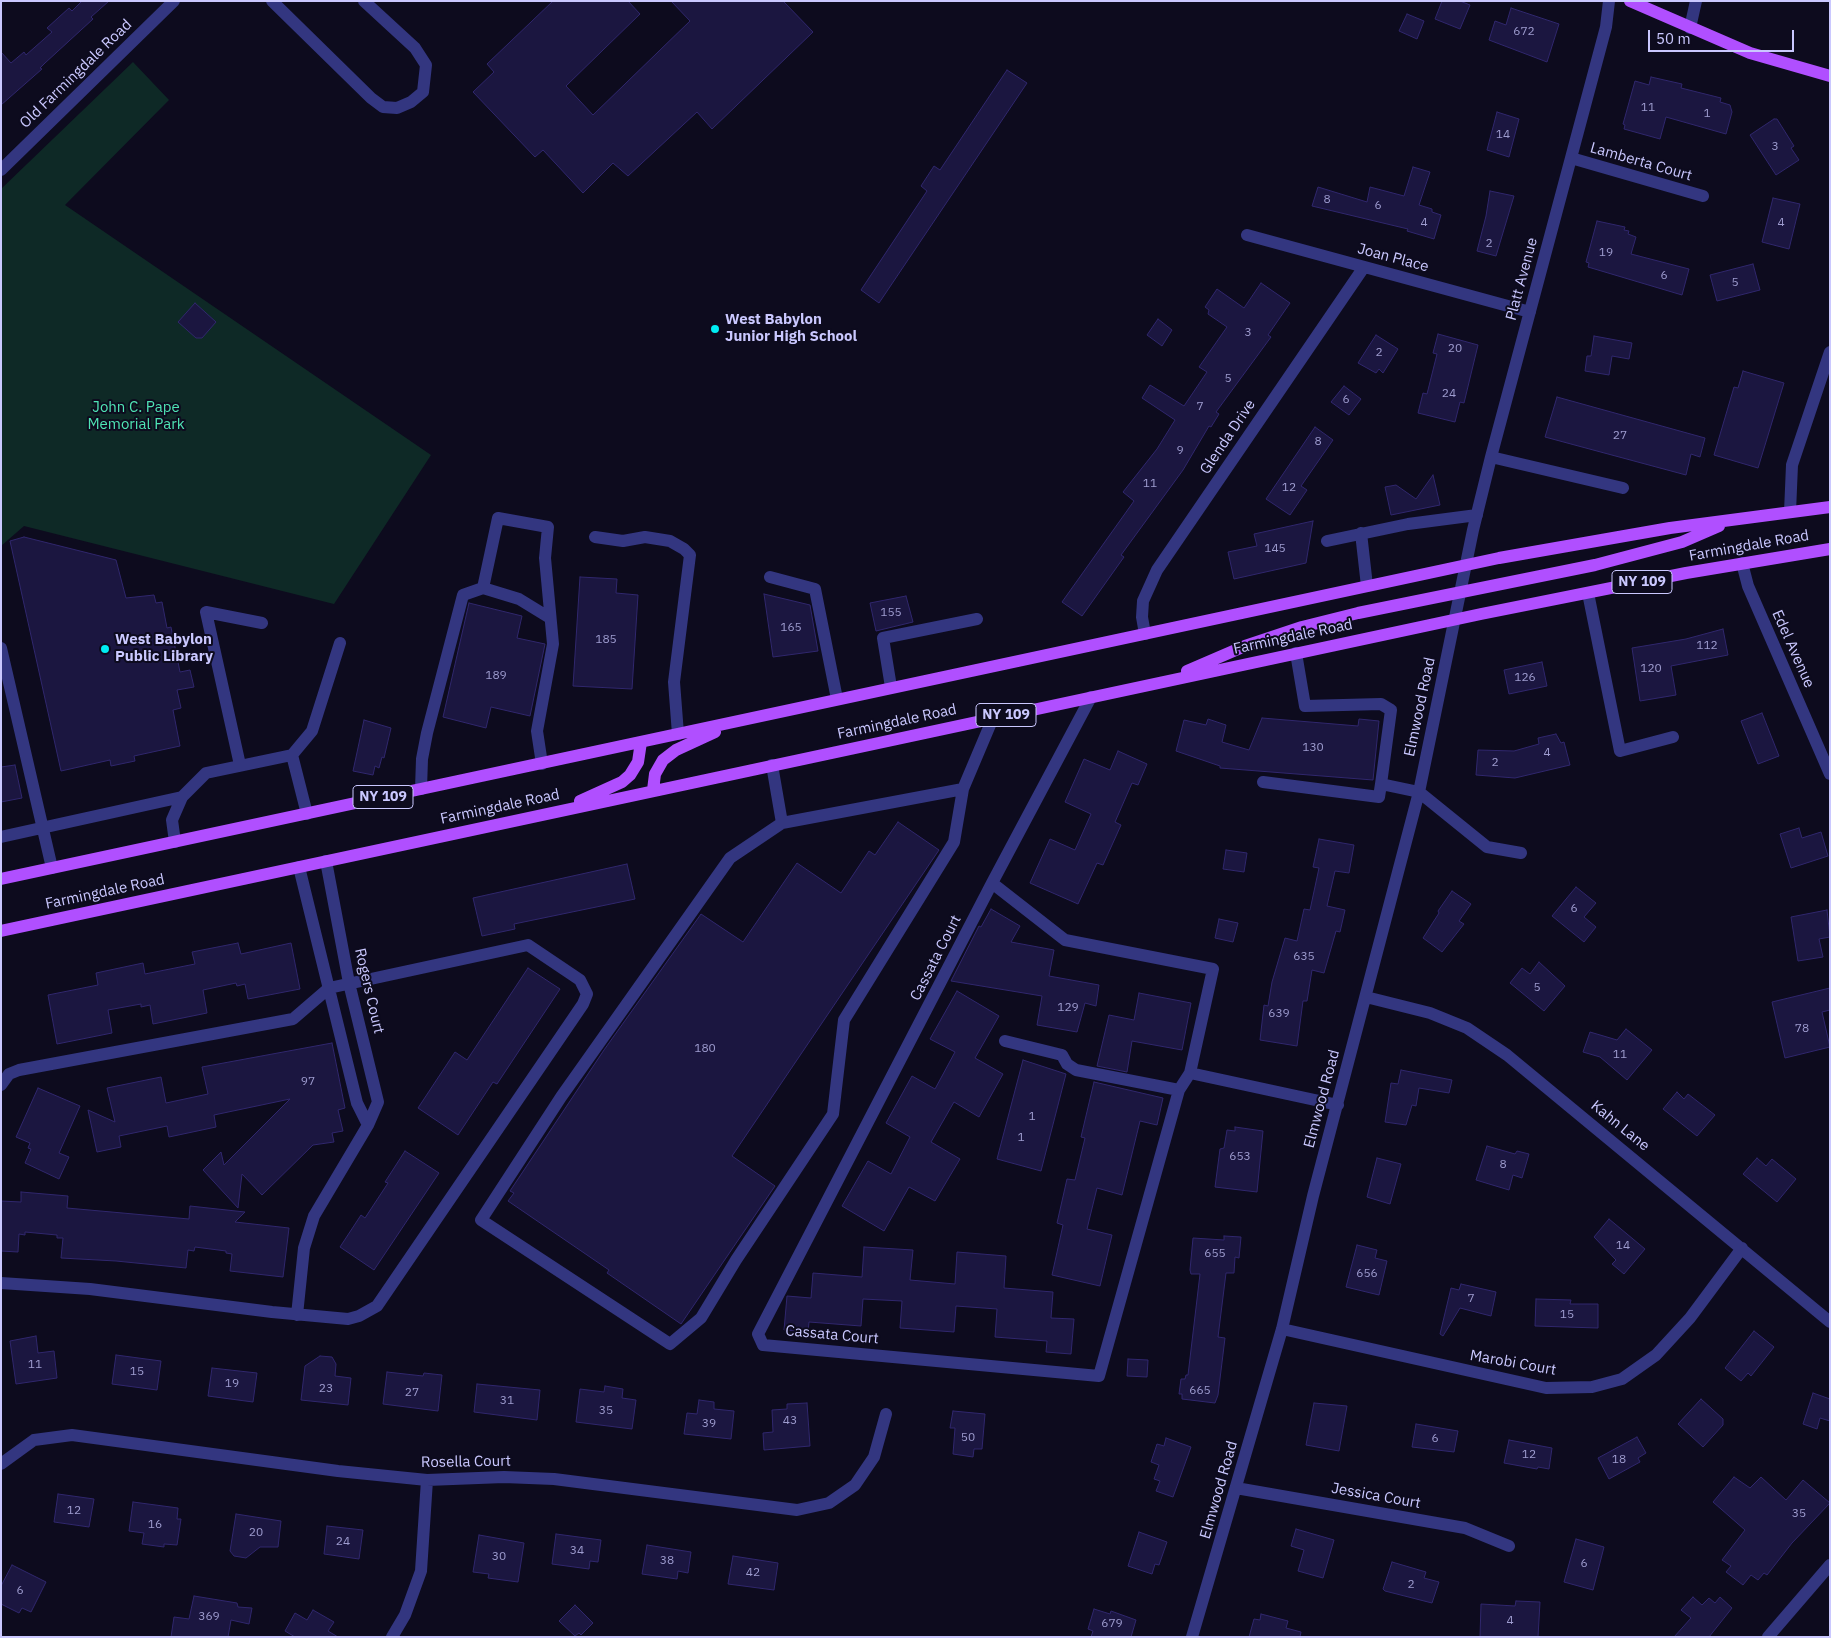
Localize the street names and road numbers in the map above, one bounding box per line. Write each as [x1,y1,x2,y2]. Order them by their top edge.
street label: Old Farmingdale Road [16,16,136,132]
street label: Lamberta Court [1588,139,1694,185]
street label: Platt Avenue [1502,236,1542,322]
street label: Joan Place [1355,240,1431,276]
street label: Glenda Drive [1196,396,1260,478]
street label: Farmingdale Road [1688,527,1810,565]
road number: NY 109 [1612,570,1672,594]
street label: Edel Avenue [1768,607,1818,691]
street label: Farmingdale Road [1232,616,1354,658]
street label: Elmwood Road [1401,656,1439,758]
street label: Farmingdale Road [836,701,958,743]
road number: NY 109 [976,704,1036,726]
road number: NY 109 [353,786,413,809]
street label: Farmingdale Road [439,786,561,828]
street label: Farmingdale Road [44,871,166,913]
street label: Cassata Court [907,912,965,1004]
street label: Rogers Court [350,946,388,1036]
street label: Elmwood Road [1300,1048,1344,1150]
street label: Kahn Lane [1587,1097,1653,1155]
street label: Cassata Court [785,1322,879,1348]
street label: Marobi Court [1469,1347,1557,1379]
street label: Elmwood Road [1196,1439,1242,1541]
street label: Rosella Court [421,1452,511,1472]
street label: Jessica Court [1330,1479,1422,1513]

